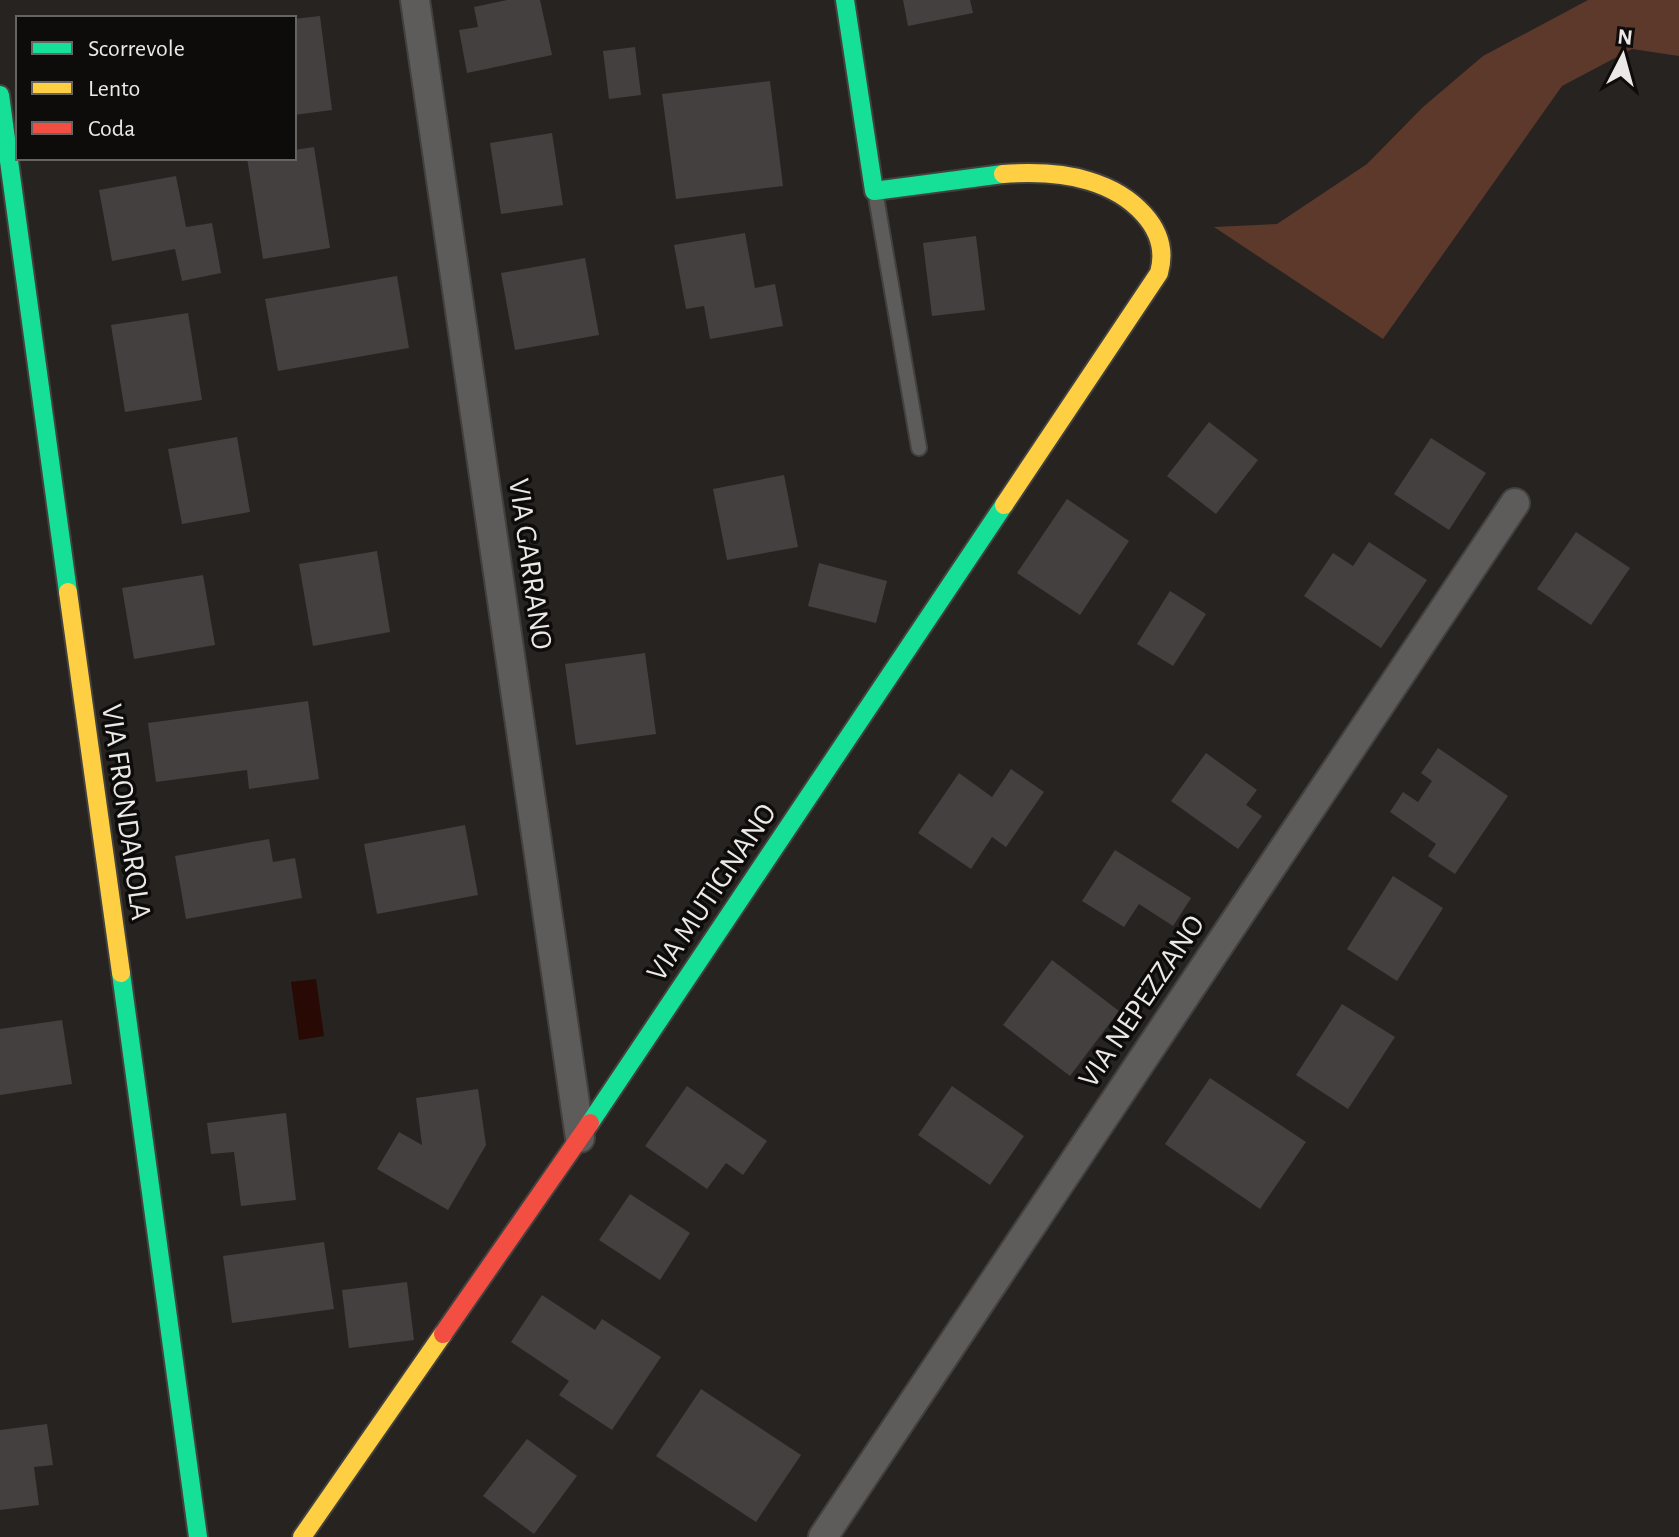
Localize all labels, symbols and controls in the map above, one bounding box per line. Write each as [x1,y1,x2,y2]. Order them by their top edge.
legend [16,16,296,160]
north arrow [1583,16,1663,96]
text: N [1616,25,1634,49]
text: Scorrevole [88,37,185,61]
text: Lento [88,77,140,101]
text: Coda [88,117,135,141]
street label: VIA GARRANO [503,477,557,652]
street label: VIA FRONDAROLA [96,702,156,922]
street label: VIA MUTIGNANO [642,798,782,987]
street label: VIA NEPEZZANO [1073,910,1210,1093]

